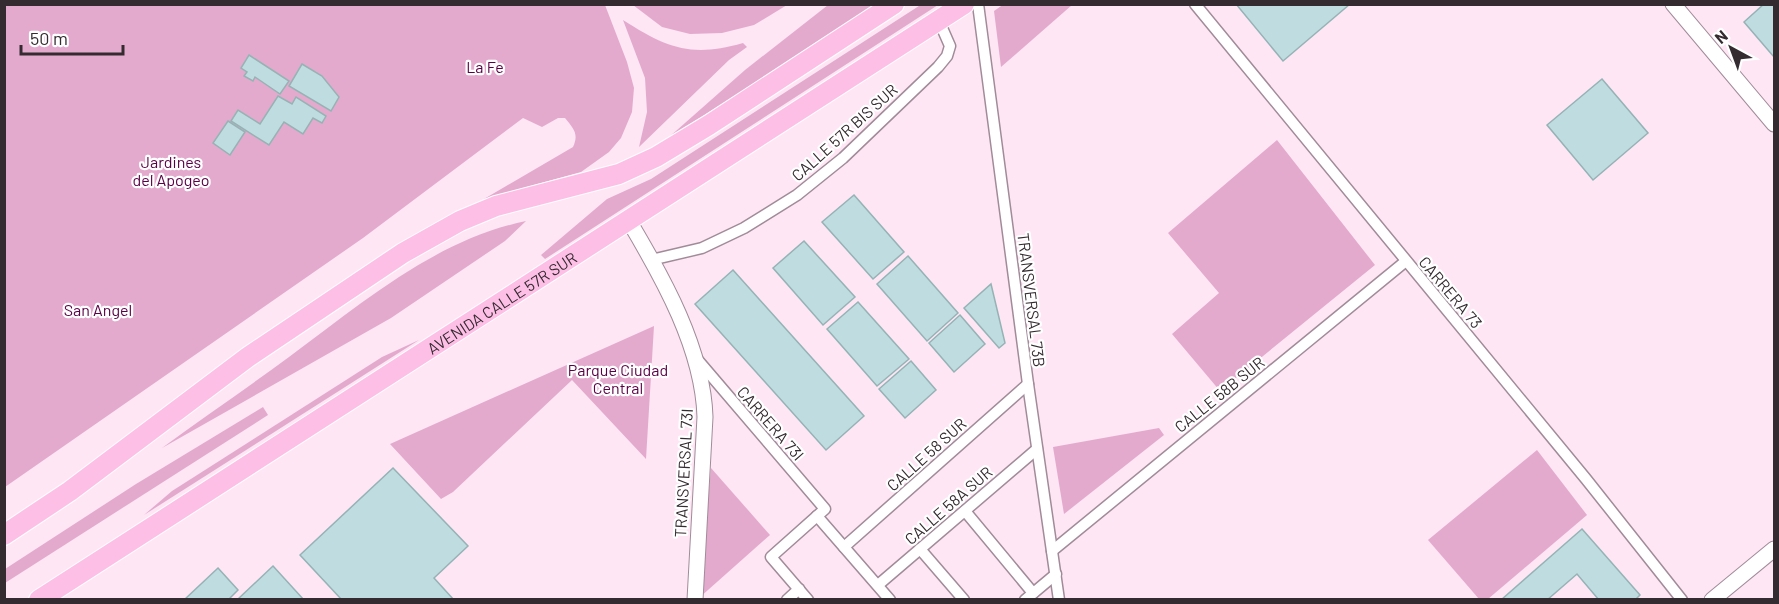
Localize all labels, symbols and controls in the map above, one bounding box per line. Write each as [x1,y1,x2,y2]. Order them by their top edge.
scale bar [21,18,123,56]
north arrow [1701,18,1761,78]
text: N [1711,26,1731,47]
text: 50 m [30,27,68,49]
park label: La Fe [466,57,504,76]
street label: CALLE 57R BIS SUR [787,79,901,184]
park label: Jardines del Apogeo [132,152,210,189]
street label: TRANSVERSAL 73B [1014,232,1050,368]
street label: AVENIDA CALLE 57R SUR [423,247,580,357]
street label: CARRERA 73 [1416,252,1486,332]
park label: San Angel [64,300,132,319]
street label: CALLE 58B SUR [1170,352,1268,436]
park label: Parque Ciudad Central [568,360,668,397]
street label: CARRERA 73I [734,382,808,464]
street label: TRANSVERSAL 73I [670,408,696,538]
street label: CALLE 58 SUR [883,413,970,494]
street label: CALLE 58A SUR [900,462,996,548]

